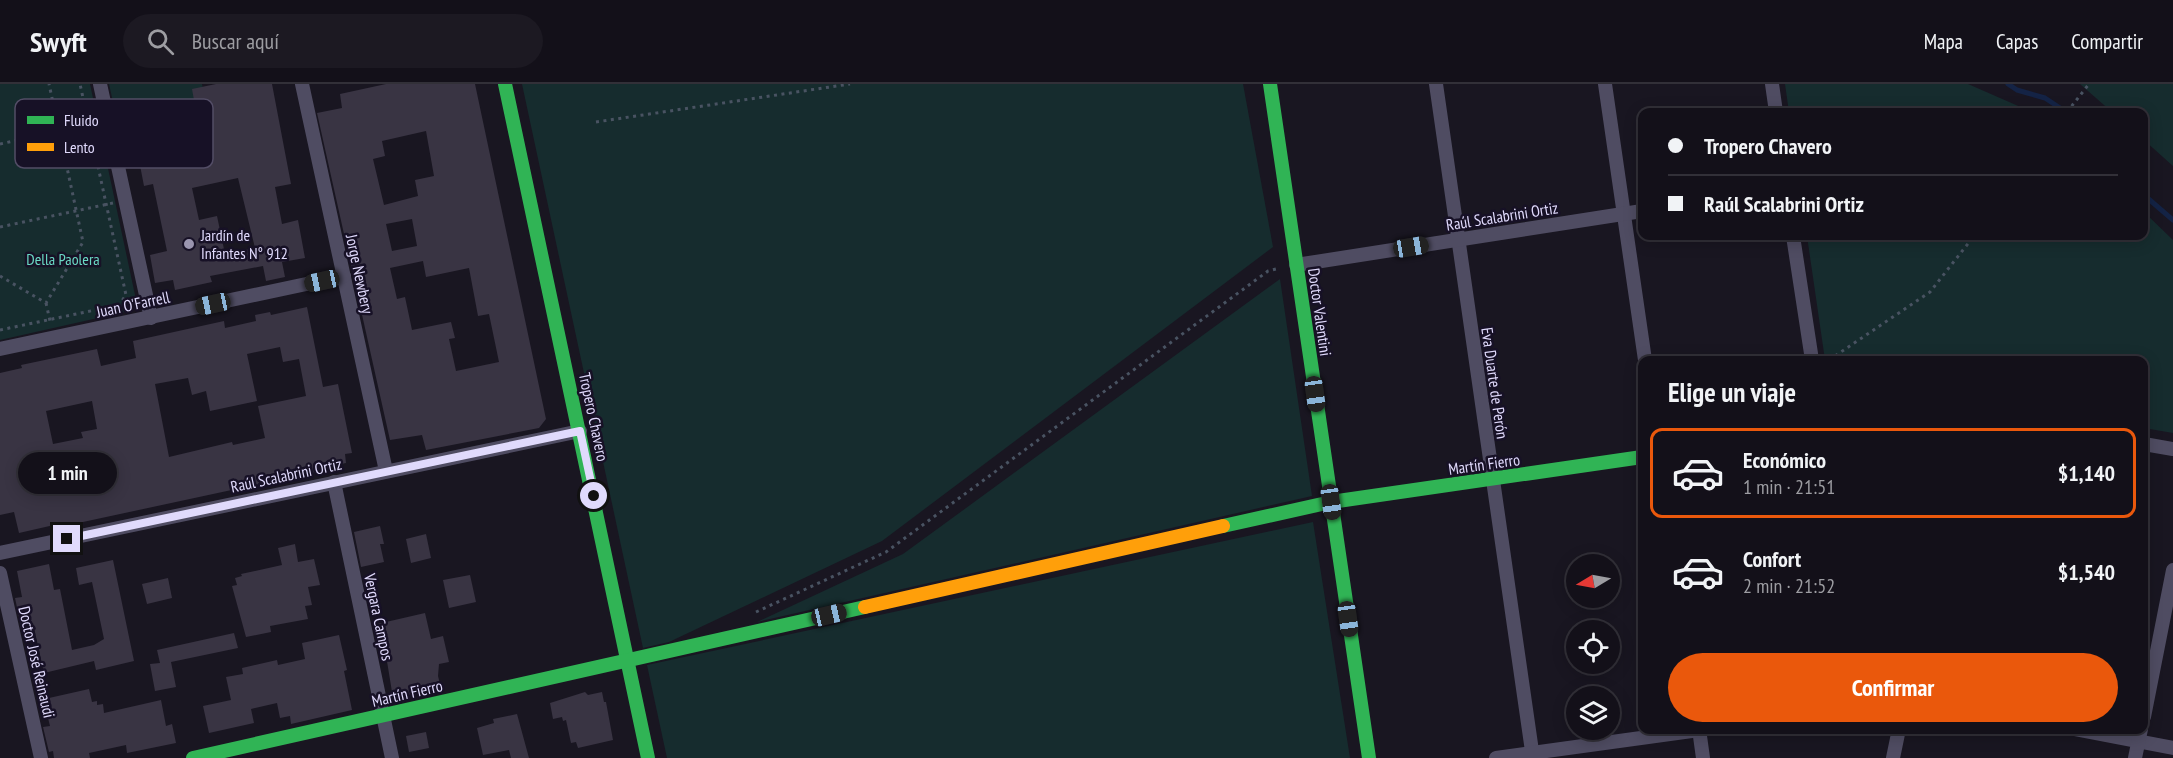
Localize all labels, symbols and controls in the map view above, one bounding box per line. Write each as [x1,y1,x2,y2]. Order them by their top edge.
search box [123,14,543,68]
text: Swyft [30,23,87,60]
icon: search [144,25,177,58]
text: Buscar aquí [192,27,279,55]
text: Mapa [1924,28,1963,55]
text: Capas [1996,28,2038,55]
text: Compartir [2071,28,2143,55]
legend [15,99,213,168]
text: Fluido [64,110,99,130]
text: Tropero Chavero [1704,132,1832,160]
text: Lento [64,137,95,157]
text: Raúl Scalabrini Ortiz [1704,190,1864,218]
street label: Raúl Scalabrini Ortiz [1445,197,1560,235]
place label: Jardín de Infantes N° 912 [200,225,288,263]
street label: Jorge Newbery [342,232,378,315]
car [1392,235,1430,259]
marker: Jardín de Infantes N° 912 [182,237,196,251]
park label: Della Paolera [26,249,100,269]
street label: Doctor Valentini [1304,267,1336,357]
car [303,268,341,294]
street label: Juan O'Farrell [93,286,172,322]
car [194,291,232,317]
street label: Eva Duarte de Perón [1477,326,1513,440]
street label: Tropero Chavero [575,371,613,463]
car [1304,375,1326,413]
text: Elige un viaje [1668,375,1796,409]
icon: car [1671,446,1725,500]
text: Económico [1743,446,1826,474]
street label: Martín Fierro [1447,449,1521,479]
callout: 1 min [17,452,116,494]
street label: Raúl Scalabrini Ortiz [229,453,344,497]
text: $1,140 [2058,459,2115,487]
text: 1 min [47,460,88,486]
text: 1 min · 21:51 [1743,474,1835,500]
route start [580,482,607,509]
car [1320,483,1342,521]
route end [53,525,80,552]
icon: car [1671,545,1725,599]
text: Confort [1743,545,1801,573]
north arrow [1566,554,1620,608]
map controls [1566,554,1620,740]
text: $1,540 [2058,558,2115,586]
street label: Vergara Campos [360,571,398,662]
text: 2 min · 21:52 [1743,573,1835,599]
car [1337,600,1359,638]
car [809,602,849,628]
street label: Doctor José Reinaudi [14,604,60,720]
button: locate [1566,620,1620,674]
button: Confirmar [1668,653,2118,722]
street label: Martín Fierro [370,675,444,711]
button: layers [1566,686,1620,740]

